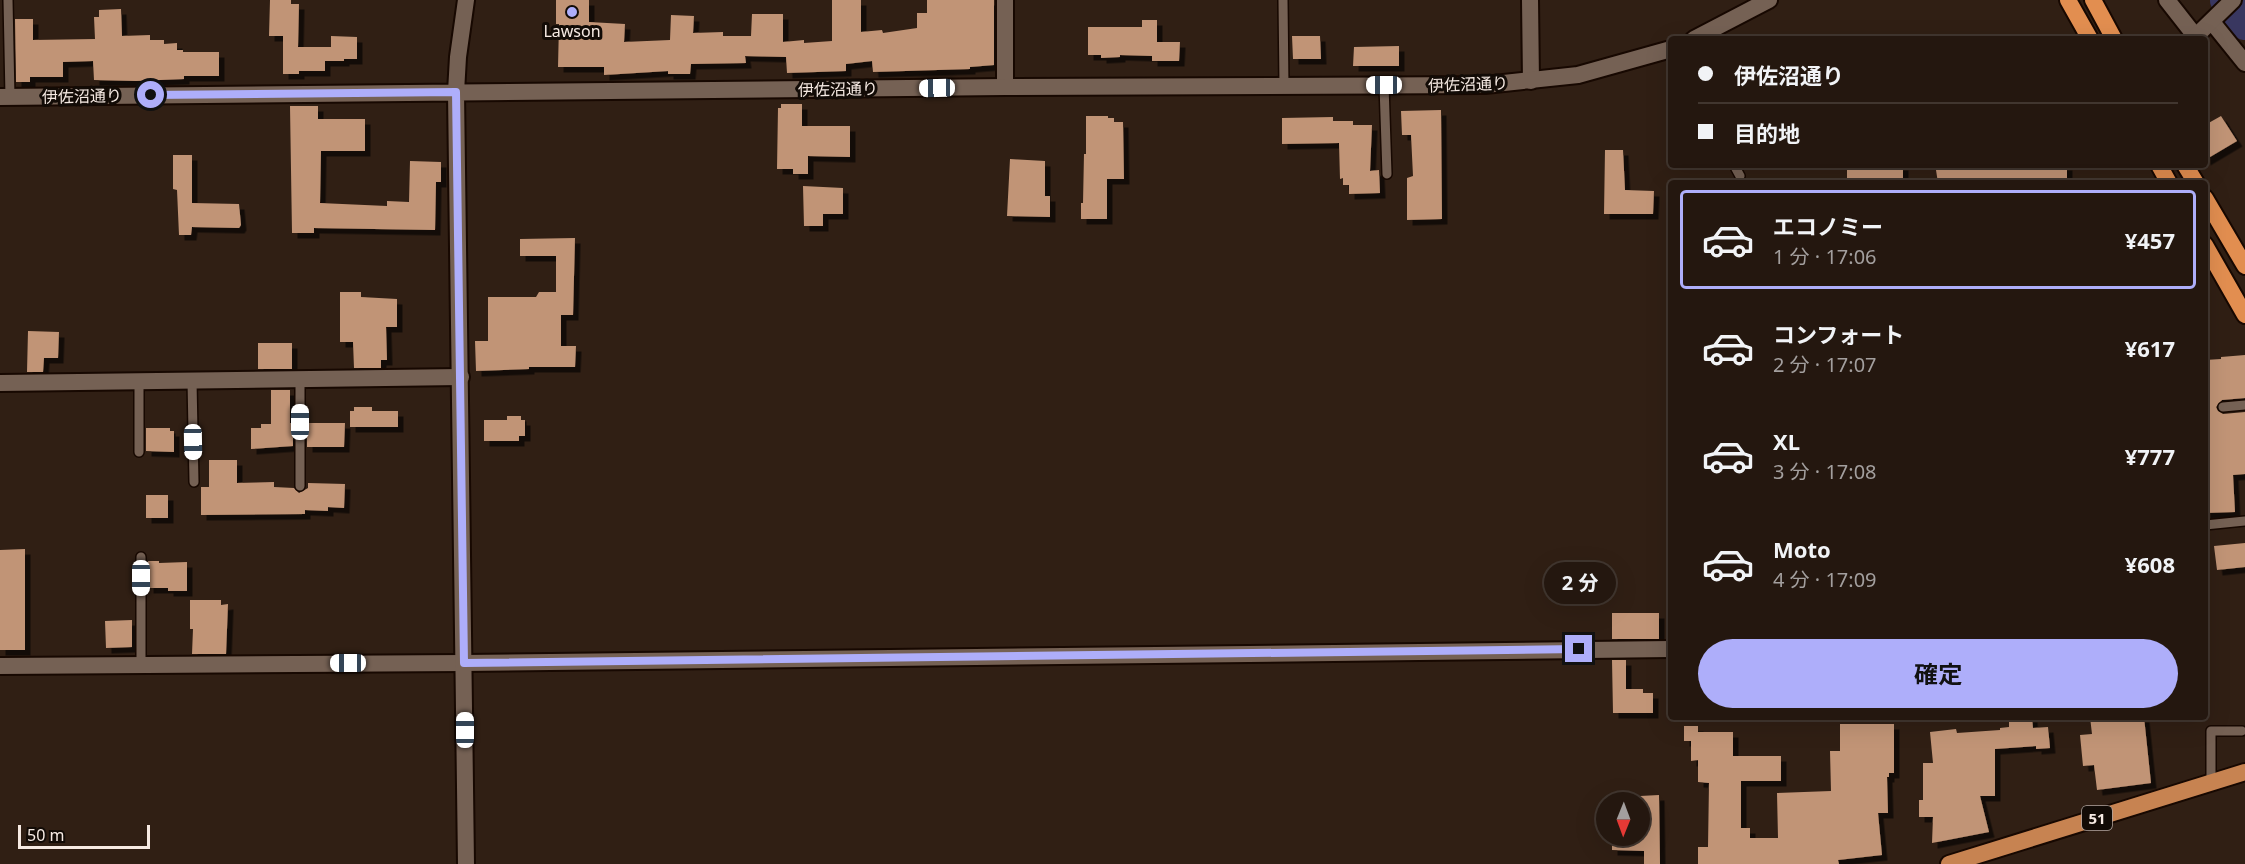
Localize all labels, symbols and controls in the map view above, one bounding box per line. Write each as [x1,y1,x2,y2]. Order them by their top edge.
marker: Lawson [565,5,579,19]
place label: Lawson [543,20,601,42]
text: 伊佐沼通り [1734,60,1844,90]
street label: 伊佐沼通り [1428,72,1508,96]
car [1366,76,1402,94]
street label: 伊佐沼通り [798,77,878,101]
car [919,79,955,97]
route start [137,81,164,108]
street label: 伊佐沼通り [42,84,122,108]
text: 目的地 [1734,118,1800,148]
text: エコノミー [1773,211,1883,241]
icon: car [1701,213,1755,267]
text: ¥457 [2125,225,2175,255]
text: 1 分 · 17:06 [1773,243,1877,270]
text: コンフォート [1773,319,1904,349]
icon: car [1701,321,1755,375]
text: ¥617 [2125,333,2175,363]
text: 2 分 · 17:07 [1773,351,1877,378]
car [291,404,309,440]
car [184,424,202,460]
text: XL [1773,426,1800,456]
icon: car [1701,429,1755,483]
text: ¥777 [2125,441,2175,471]
text: 3 分 · 17:08 [1773,458,1877,485]
text: Moto [1773,534,1831,564]
icon: car [1701,537,1755,591]
text: ¥608 [2125,549,2175,579]
car [132,560,150,596]
callout: 2 分 [1543,562,1615,604]
text: 4 分 · 17:09 [1773,566,1877,593]
text: 2 分 [1562,569,1598,596]
route end [1565,635,1592,662]
button: 確定 [1698,639,2178,708]
car [330,654,366,672]
car [456,712,474,748]
north arrow [1596,792,1650,846]
map controls [1596,792,1650,846]
road number: 51 [2082,806,2112,830]
scale bar [18,822,150,850]
text: 50 m [27,824,64,846]

